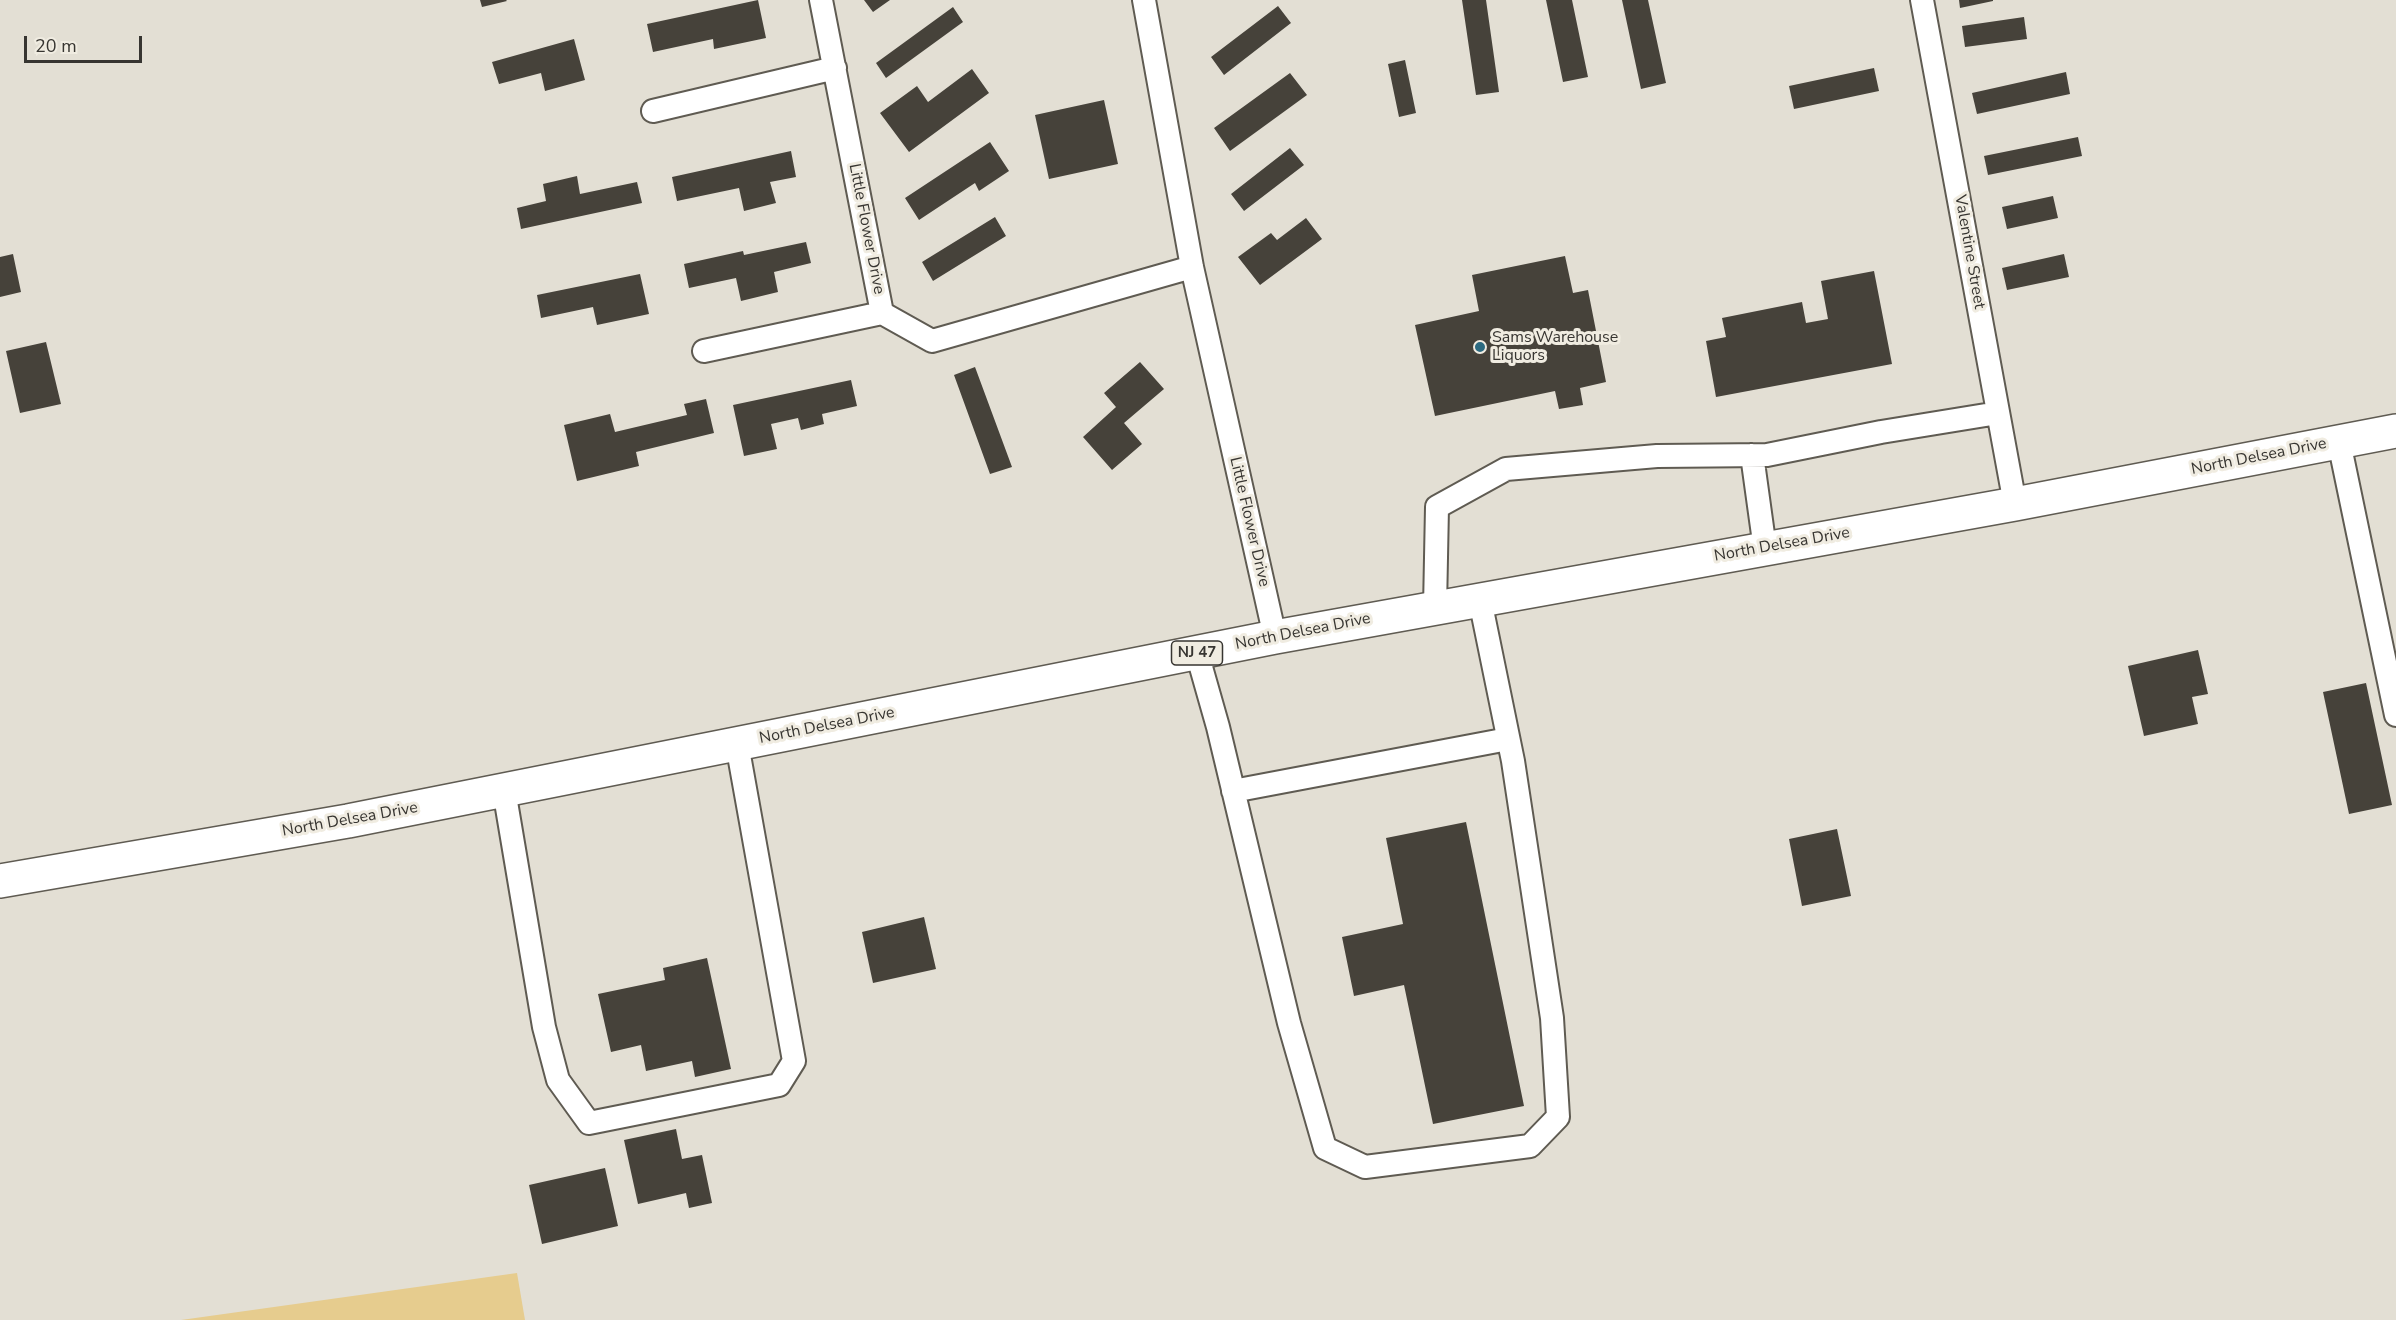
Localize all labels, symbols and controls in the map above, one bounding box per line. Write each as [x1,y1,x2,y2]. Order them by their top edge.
scale bar [27,24,146,62]
text: 20 m [35,34,77,58]
street label: Little Flower Drive [844,162,888,296]
street label: Valentine Street [1950,193,1988,311]
place label: Sams Warehouse Liquors [1492,328,1618,366]
marker: Sams Warehouse Liquors [1473,340,1487,354]
street label: North Delsea Drive [2190,434,2328,480]
street label: Little Flower Drive [1225,455,1273,589]
street label: North Delsea Drive [1713,524,1851,566]
street label: North Delsea Drive [1234,609,1372,655]
road number: NJ 47 [1172,641,1222,665]
street label: North Delsea Drive [758,703,896,749]
street label: North Delsea Drive [281,799,419,841]

